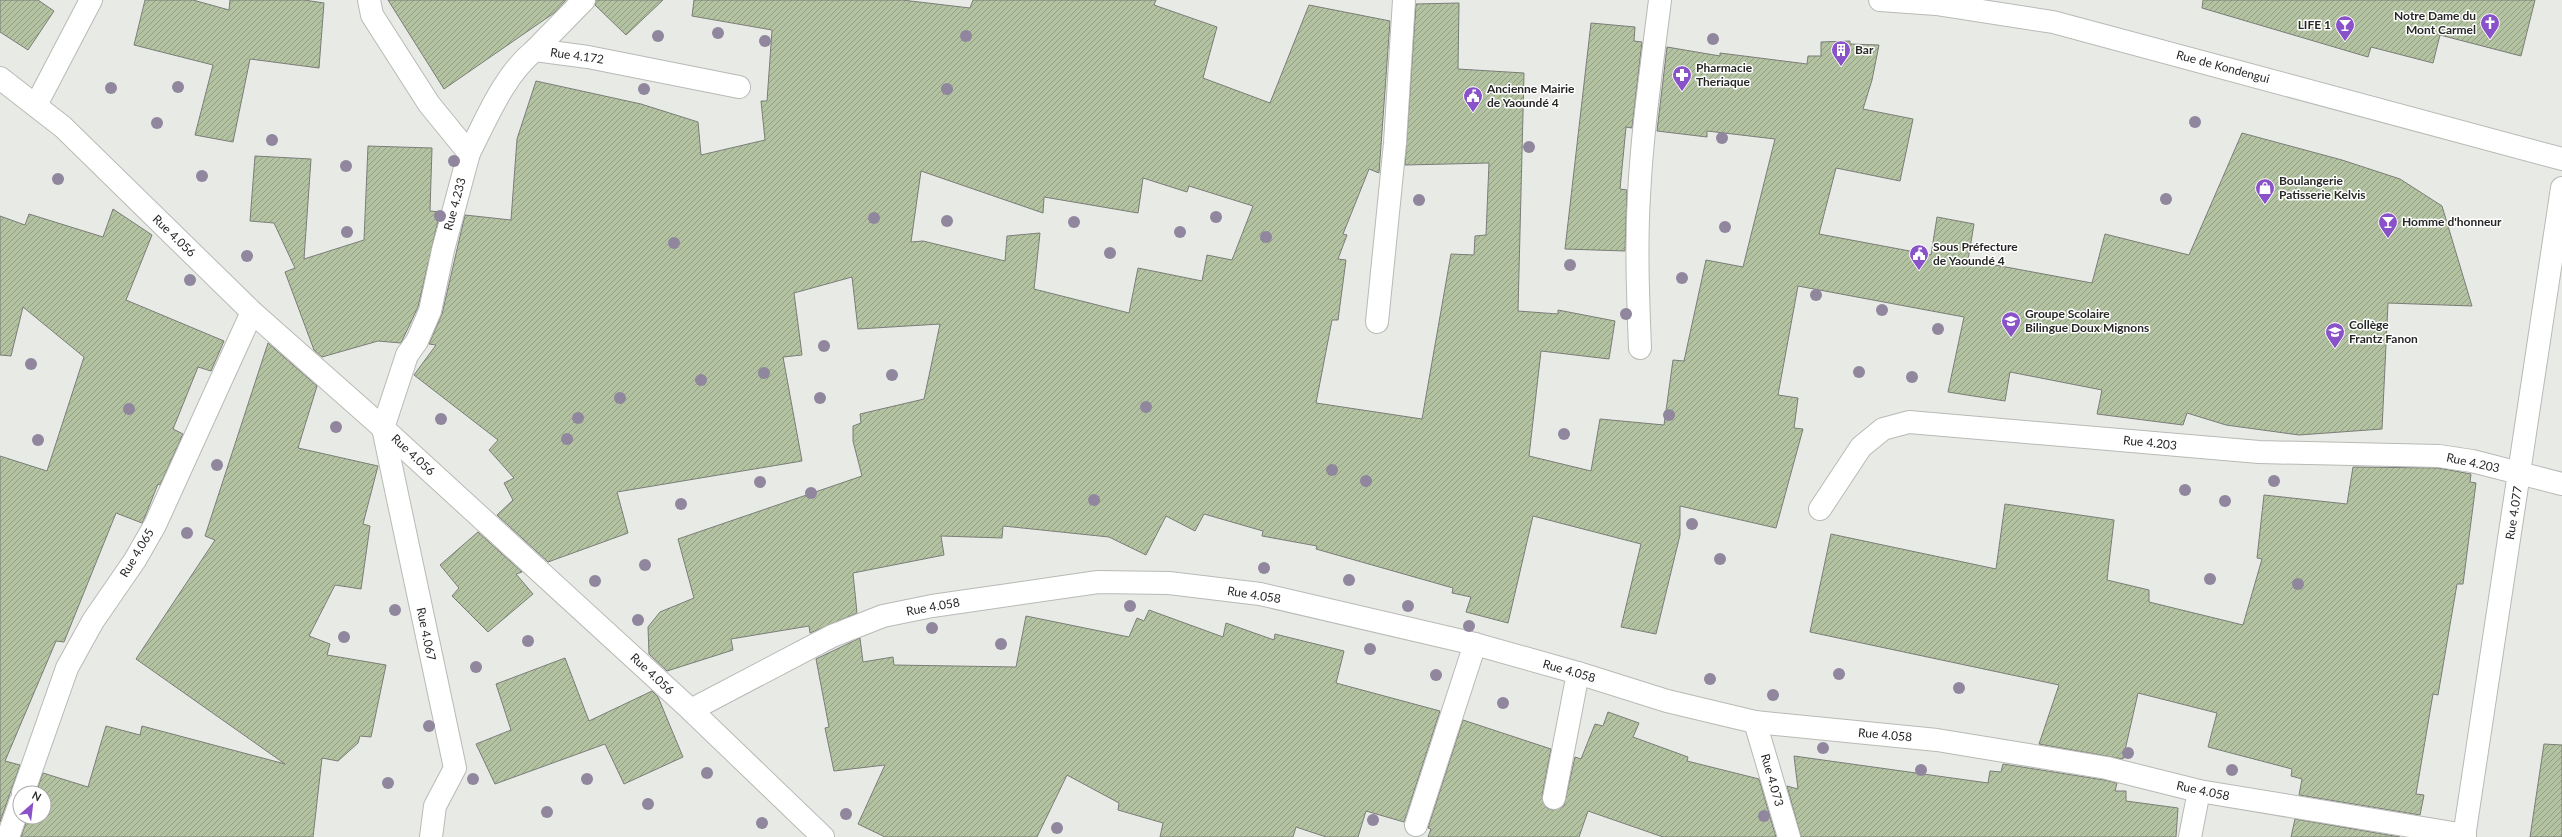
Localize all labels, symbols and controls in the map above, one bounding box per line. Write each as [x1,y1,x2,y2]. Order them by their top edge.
place label: Notre Dame du Mont Carmel [2394,8,2476,37]
church icon: Notre Dame du Mont Carmel [2479,12,2501,40]
bar icon: LIFE 1 [2334,14,2356,42]
place label: LIFE 1 [2298,17,2331,32]
building icon: Bar [1830,39,1852,67]
place label: Bar [1855,42,1874,57]
street label: Rue 4.172 [549,44,605,67]
street label: Rue de Kondengui [2175,47,2272,86]
place label: Pharmacie Theriaque [1696,60,1753,89]
pharmacy icon: Pharmacie Theriaque [1671,64,1693,92]
place label: Ancienne Mairie de Yaoundé 4 [1486,81,1575,110]
public building icon: Ancienne Mairie de Yaoundé 4 [1462,85,1484,113]
place label: Boulangerie Patisserie Kelvis [2279,173,2366,202]
street label: Rue 4.233 [440,176,469,232]
shop icon: Boulangerie Patisserie Kelvis [2254,177,2276,205]
street label: Rue 4.056 [150,211,199,260]
bar icon: Homme d'honneur [2377,211,2399,239]
place label: Homme d'honneur [2402,214,2502,229]
place label: Sous Préfecture de Yaoundé 4 [1933,239,2018,268]
public building icon: Sous Préfecture de Yaoundé 4 [1908,243,1930,271]
place label: Groupe Scolaire Bilingue Doux Mignons [2025,306,2149,335]
school or university icon: Groupe Scolaire Bilingue Doux Mignons [2000,310,2022,338]
place label: Collège Frantz Fanon [2349,317,2418,346]
school or university icon: Collège Frantz Fanon [2324,321,2346,349]
street label: Rue 4.056 [388,431,438,479]
street label: Rue 4.203 [2122,432,2178,453]
street label: Rue 4.203 [2445,450,2501,475]
street label: Rue 4.077 [2502,485,2525,541]
street label: Rue 4.065 [116,526,157,580]
street label: Rue 4.058 [1226,583,1282,606]
street label: Rue 4.058 [905,594,961,619]
street label: Rue 4.067 [414,606,439,662]
street label: Rue 4.056 [627,650,677,698]
street label: Rue 4.058 [1541,656,1597,685]
street label: Rue 4.058 [1857,725,1913,744]
street label: Rue 4.073 [1758,752,1787,808]
street label: Rue 4.058 [2175,778,2231,803]
north arrow [12,785,52,825]
text: N [30,788,44,803]

